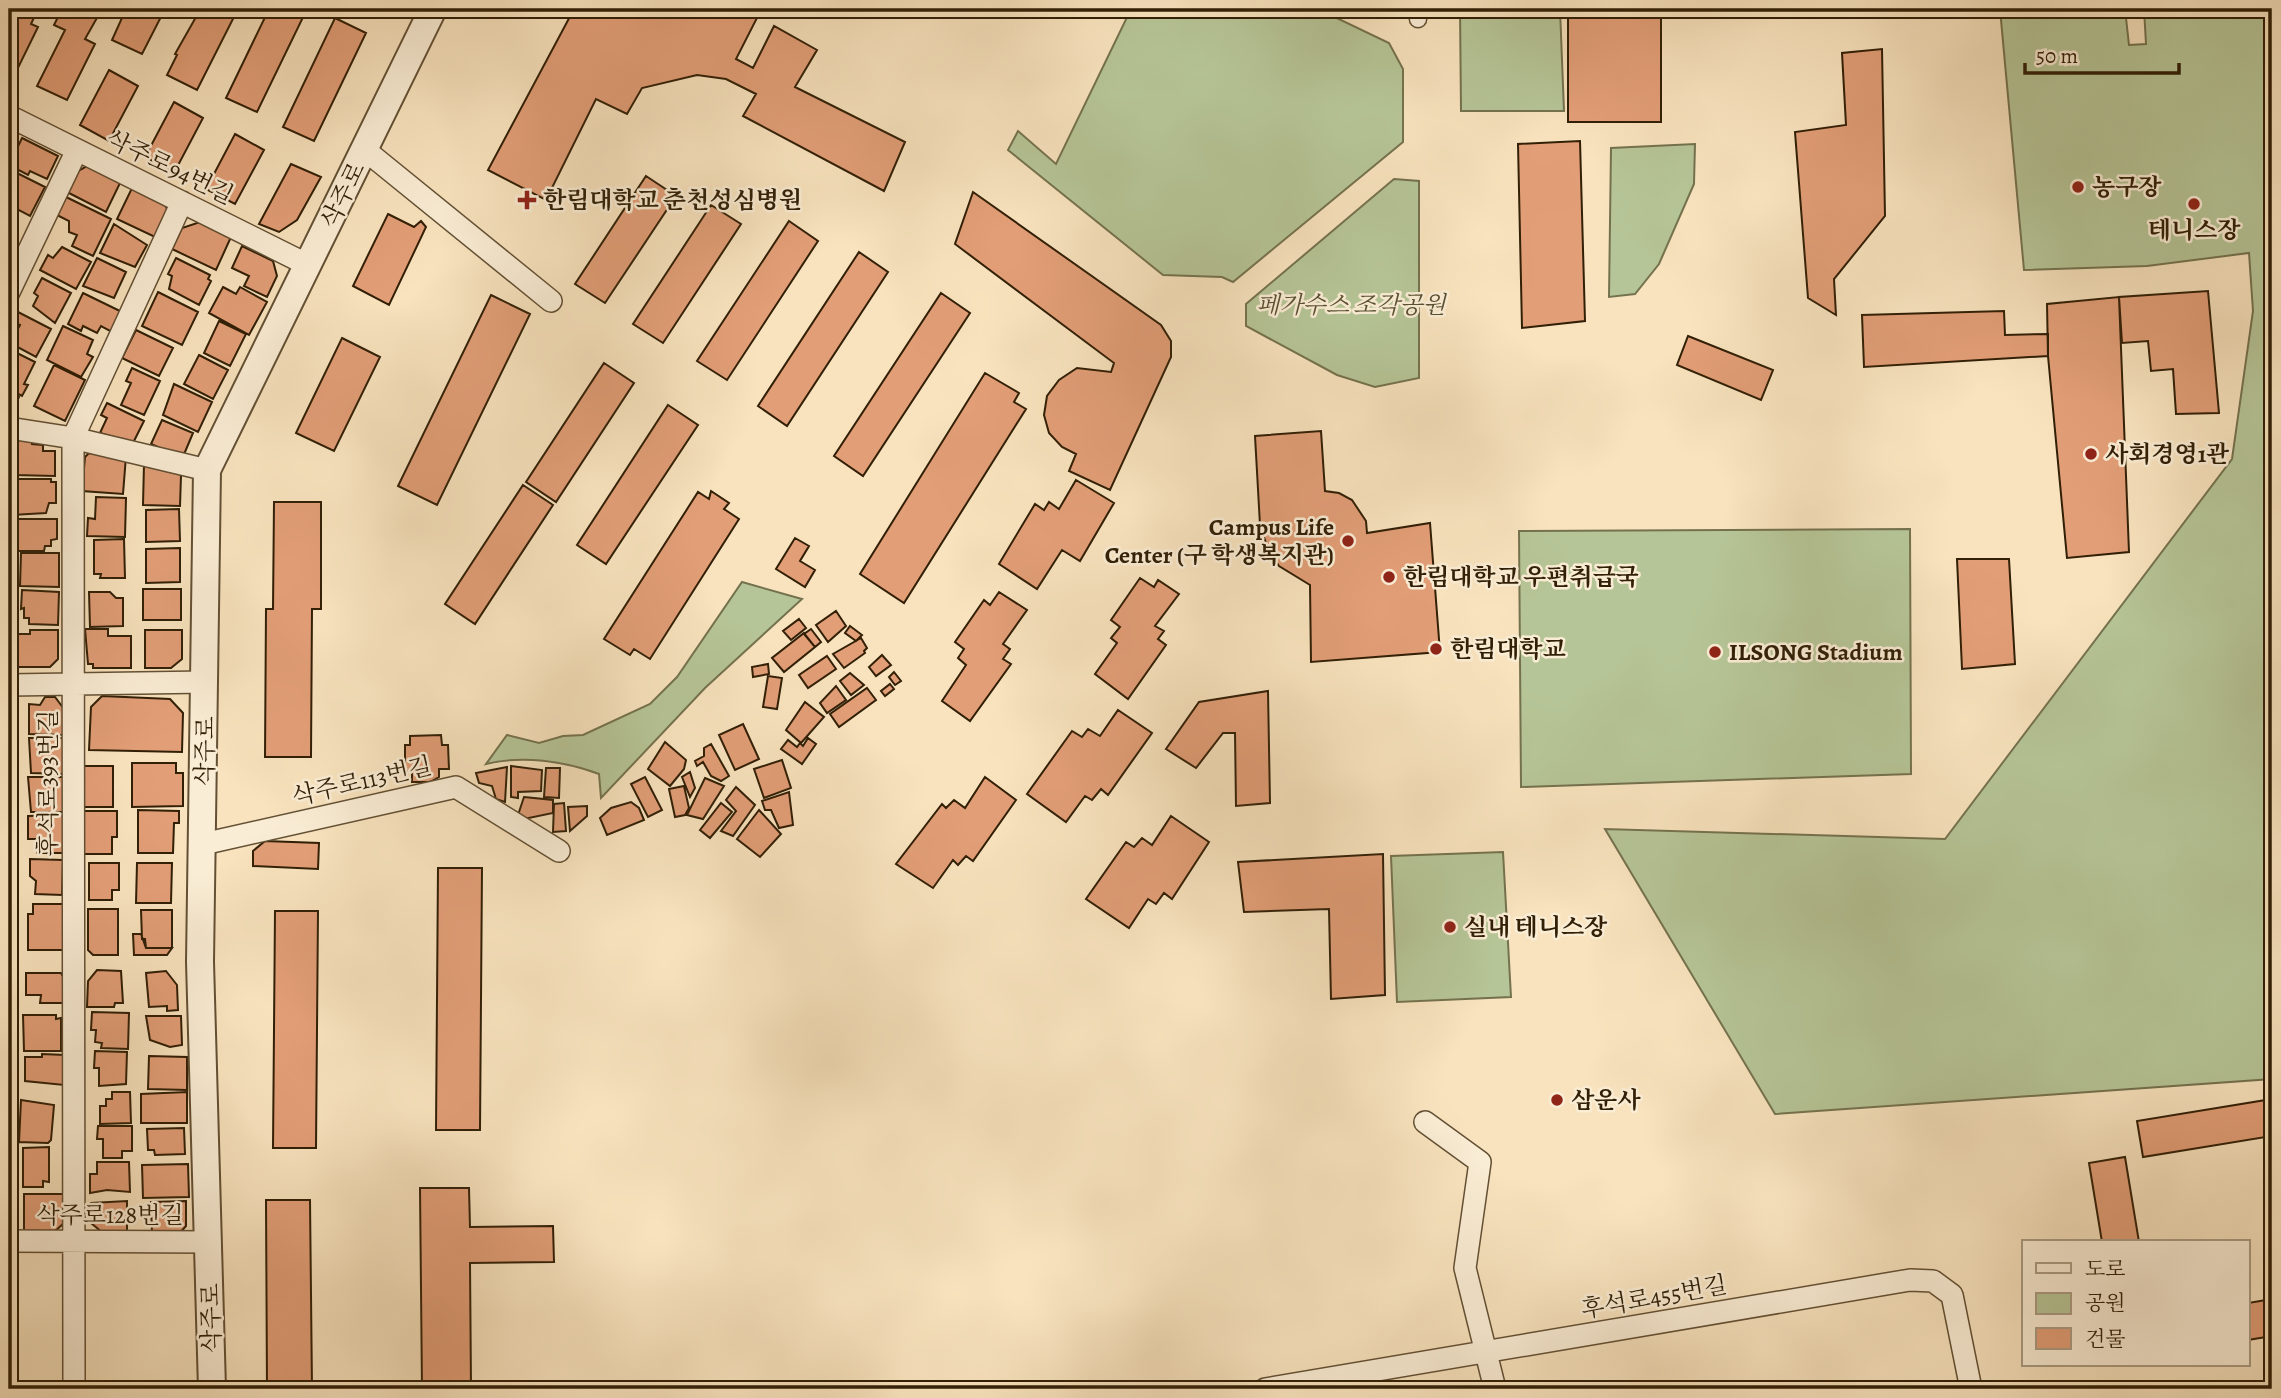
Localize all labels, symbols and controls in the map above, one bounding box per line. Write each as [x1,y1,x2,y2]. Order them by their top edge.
scale bar [2025,32,2180,76]
text: 50 m [2036,42,2078,70]
street label: 삭주로94번길 [101,122,239,212]
street label: 삭주로 [313,157,373,233]
place label: 농구장 [2092,171,2162,203]
marker: 농구장 [2070,179,2086,195]
place label: 한림대학교 춘천성심병원 [543,184,802,216]
marker: 한림대학교 춘천성심병원 [517,190,537,210]
marker: 테니스장 [2186,196,2202,212]
place label: 테니스장 [2148,214,2241,246]
park label: 페가수스 조각공원 [1256,289,1448,321]
place label: 사회경영1관 [2105,438,2230,470]
marker: 사회경영1관 [2083,446,2099,462]
place label: Campus Life Center (구 학생복지관) [1105,511,1334,571]
marker: Campus Life Center (구 학생복지관) [1340,533,1356,549]
place label: 한림대학교 우편취급국 [1403,561,1639,593]
marker: 한림대학교 우편취급국 [1381,569,1397,585]
place label: 한림대학교 [1450,633,1566,665]
place label: ILSONG Stadium [1729,636,1903,668]
marker: 한림대학교 [1428,641,1444,657]
marker: ILSONG Stadium [1707,644,1723,660]
street label: 후석로393번길 [32,710,64,856]
street label: 삭주로 [188,716,222,786]
street label: 삭주로113번길 [289,749,435,813]
place label: 실내 테니스장 [1464,911,1608,943]
marker: 실내 테니스장 [1442,919,1458,935]
place label: 삼운사 [1571,1084,1641,1116]
marker: 삼운사 [1549,1092,1565,1108]
street label: 삭주로128번길 [36,1199,184,1231]
legend [2022,1240,2250,1366]
text: 도로 [2085,1255,2126,1283]
street label: 후석로455번길 [1579,1268,1729,1326]
street label: 삭주로 [194,1283,228,1353]
text: 공원 [2085,1289,2126,1317]
text: 건물 [2085,1325,2126,1353]

